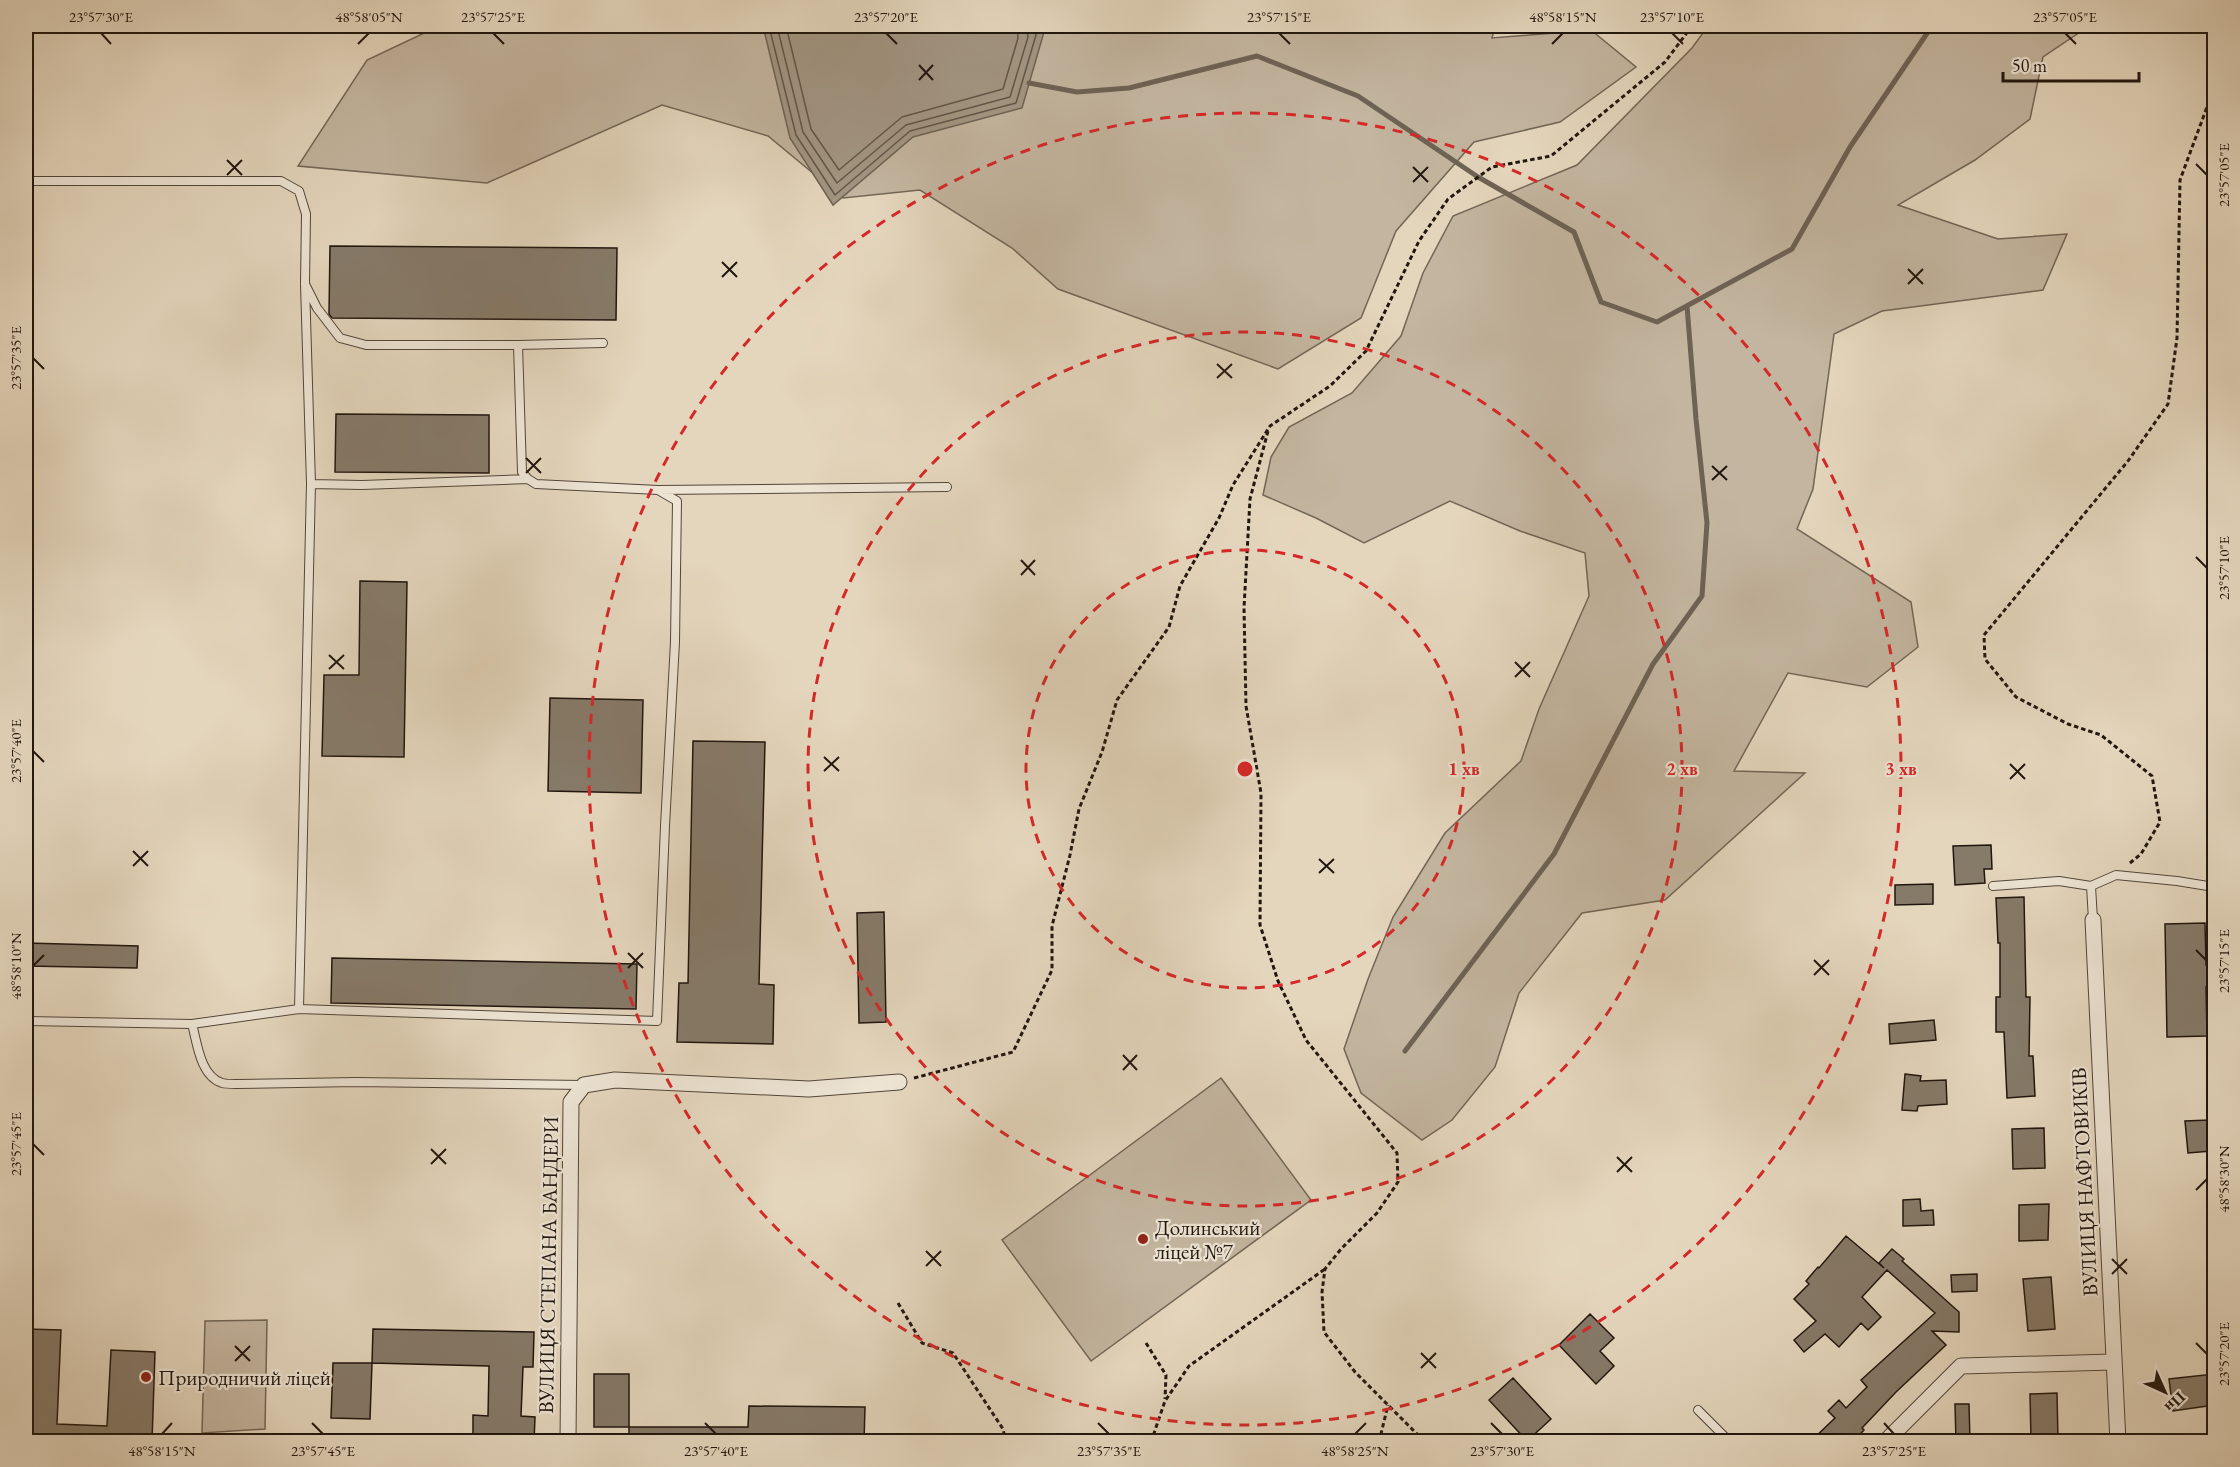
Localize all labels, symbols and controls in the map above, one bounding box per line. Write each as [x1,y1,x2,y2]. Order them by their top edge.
text: 23°57'30"E [69,7,134,26]
text: 48°58'05"N [335,7,403,26]
text: 23°57'25"E [461,7,526,26]
text: 23°57'20"E [854,7,919,26]
text: 23°57'15"E [1247,7,1312,26]
text: 48°58'15"N [1529,7,1597,26]
text: 23°57'10"E [1640,7,1705,26]
text: 23°57'05"E [2033,7,2098,26]
scale bar [2003,45,2140,83]
text: 50 m [2012,54,2047,77]
text: 23°57'05"E [2214,142,2233,207]
text: 23°57'35"E [6,325,25,390]
text: 23°57'10"E [2214,535,2233,600]
text: 23°57'40"E [6,718,25,783]
text: 1 хв [1448,757,1480,780]
text: 2 хв [1666,757,1698,780]
text: 3 хв [1885,757,1917,780]
centre of rings [1235,759,1255,779]
text: 23°57'15"E [2214,928,2233,993]
text: 48°58'10"N [6,932,25,1000]
street label: ВУЛИЦЯ НАФТОВИКІВ [2065,1067,2103,1297]
text: 23°57'45"E [6,1111,25,1176]
street label: ВУЛИЦЯ СТЕПАНА БАНДЕРИ [532,1116,564,1414]
text: 48°58'30"N [2214,1145,2233,1213]
place label: Долинський ліцей №7 [1155,1214,1260,1265]
marker: Долинський ліцей №7 [1136,1232,1150,1246]
text: 23°57'20"E [2214,1321,2233,1386]
north arrow [2135,1362,2195,1422]
place label: Природничий ліцей [158,1364,331,1391]
marker: Природничий ліцей [139,1370,153,1384]
text: Пн [2160,1387,2190,1417]
text: 48°58'15"N [128,1441,196,1460]
text: 23°57'45"E [291,1441,356,1460]
text: 23°57'40"E [684,1441,749,1460]
text: 23°57'35"E [1077,1441,1142,1460]
text: 48°58'25"N [1321,1441,1389,1460]
text: 23°57'30"E [1470,1441,1535,1460]
text: 23°57'25"E [1862,1441,1927,1460]

